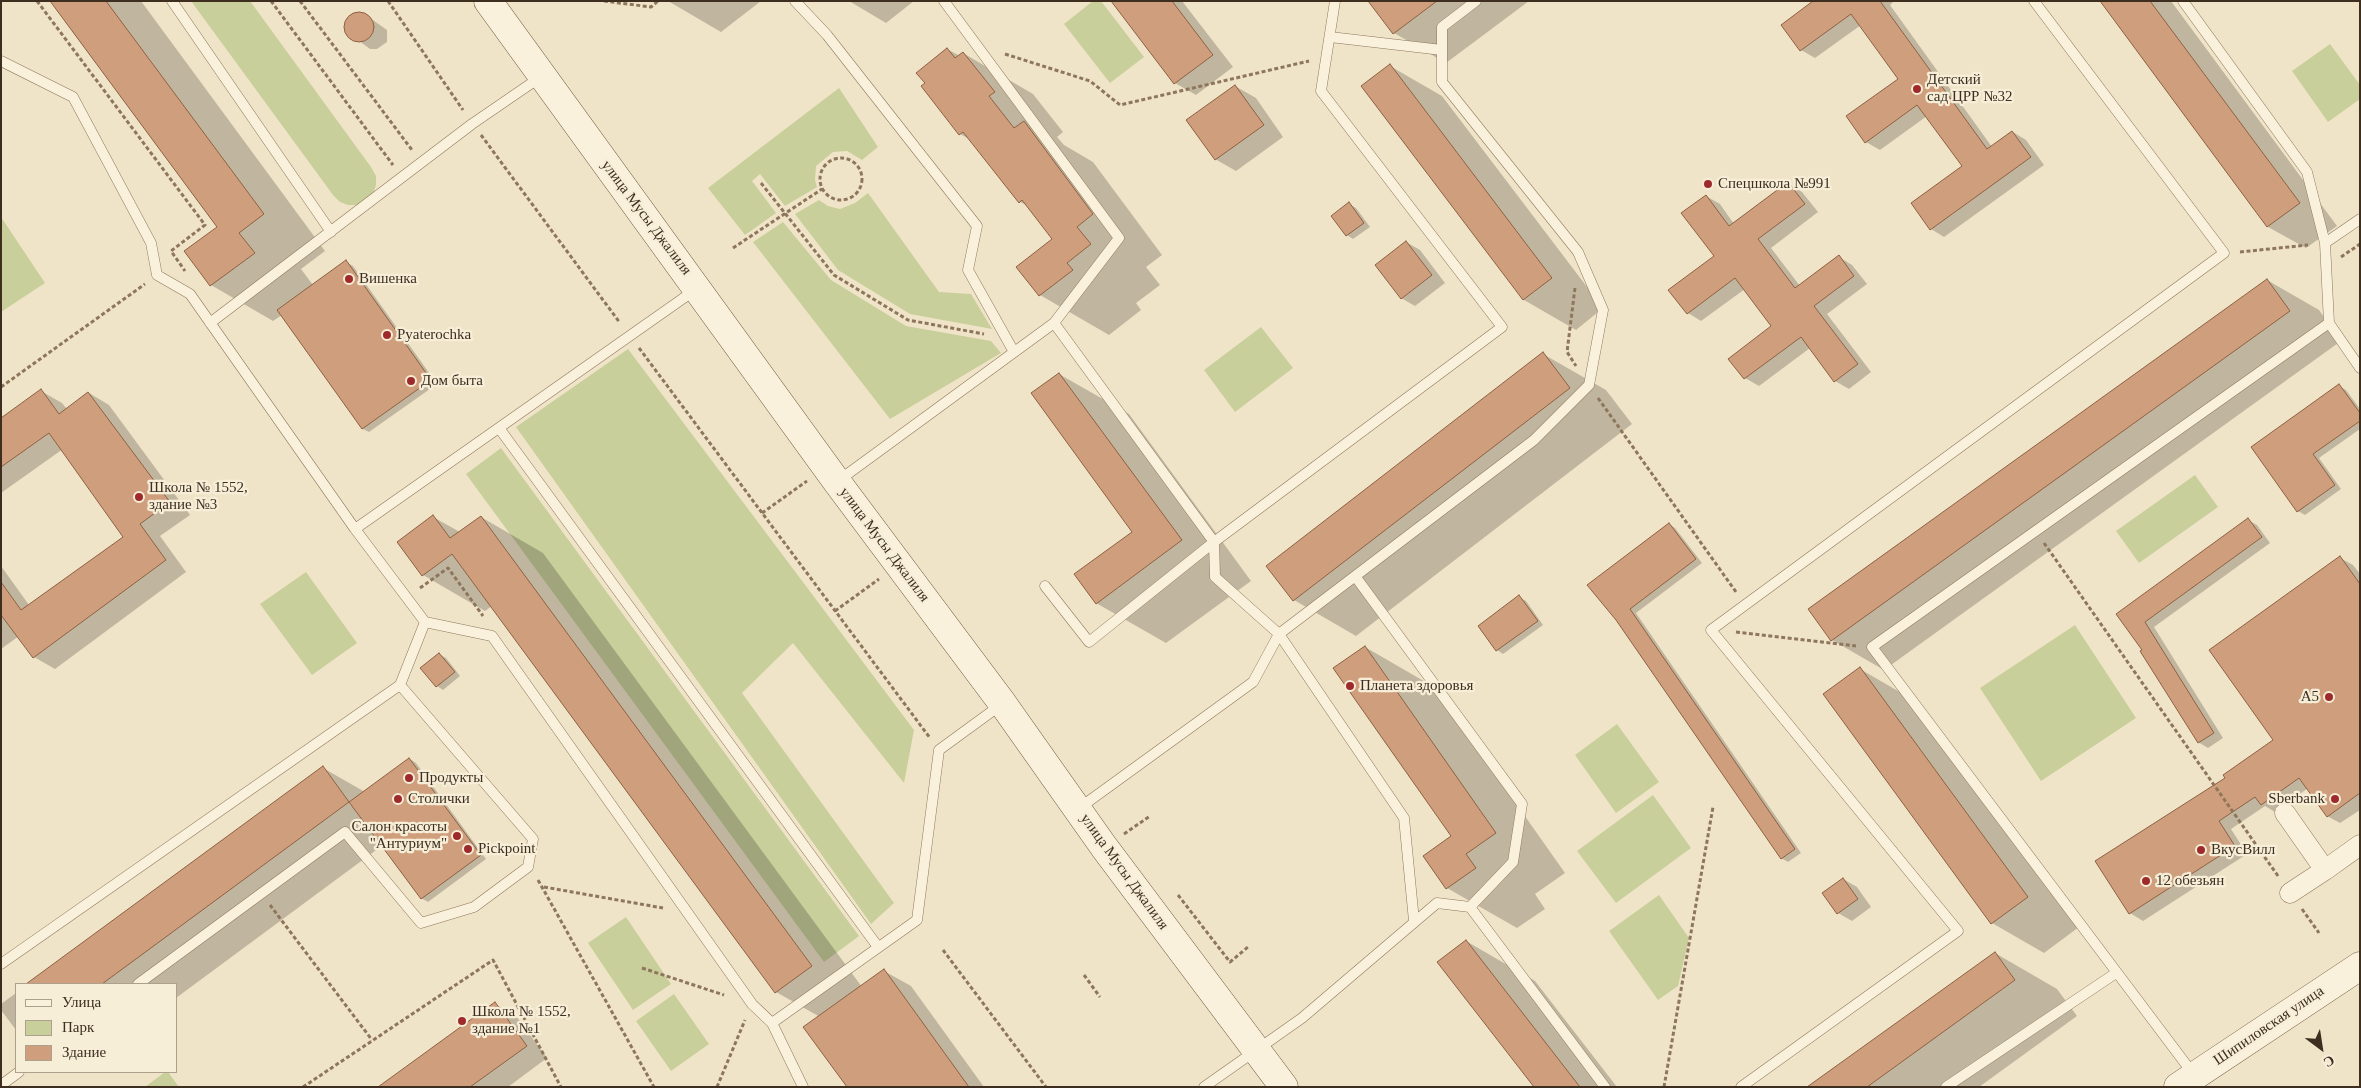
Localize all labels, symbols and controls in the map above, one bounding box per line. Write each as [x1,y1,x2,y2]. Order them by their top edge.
place label: Детский сад ЦРР №32 [1927,71,2012,106]
marker: Детский сад ЦРР №32 [1911,83,1923,95]
street label: улица Мусы Джалиля [597,157,695,279]
place label: Спецшкола №991 [1718,175,1831,193]
marker: Спецшкола №991 [1702,178,1714,190]
place label: Вишенка [359,270,417,288]
marker: Вишенка [343,273,355,285]
place label: Pyaterochka [397,326,471,344]
marker: Pyaterochka [381,329,393,341]
place label: Дом быта [421,372,483,390]
marker: Дом быта [405,375,417,387]
place label: Школа № 1552, здание №3 [149,479,248,514]
street label: улица Мусы Джалиля [835,484,933,606]
marker: Школа № 1552, здание №3 [133,491,145,503]
place label: Планета здоровья [1360,677,1473,695]
marker: Планета здоровья [1344,680,1356,692]
place label: А5 [2301,688,2319,706]
marker: А5 [2323,691,2335,703]
place label: Продукты [419,769,483,787]
marker: Продукты [403,772,415,784]
place label: Столички [408,790,470,808]
place label: Sberbank [2268,790,2325,808]
marker: Столички [392,793,404,805]
marker: Sberbank [2329,793,2341,805]
street label: улица Мусы Джалиля [1076,810,1172,934]
place label: Салон красоты "Антуриум" [351,818,447,853]
marker: Салон красоты "Антуриум" [451,830,463,842]
place label: Pickpoint [478,840,536,858]
place label: ВкусВилл [2211,841,2275,859]
marker: Pickpoint [462,843,474,855]
marker: ВкусВилл [2195,844,2207,856]
place label: 12 обезьян [2156,872,2224,890]
marker: 12 обезьян [2140,875,2152,887]
street label: Шипиловская улица [2210,982,2328,1070]
legend [15,983,178,1073]
text: Улица [62,994,101,1010]
place label: Школа № 1552, здание №1 [472,1003,571,1038]
marker: Школа № 1552, здание №1 [456,1015,468,1027]
text: Парк [62,1019,94,1035]
north arrow [2296,1023,2346,1073]
text: Здание [62,1044,106,1060]
text: С [2321,1052,2337,1070]

